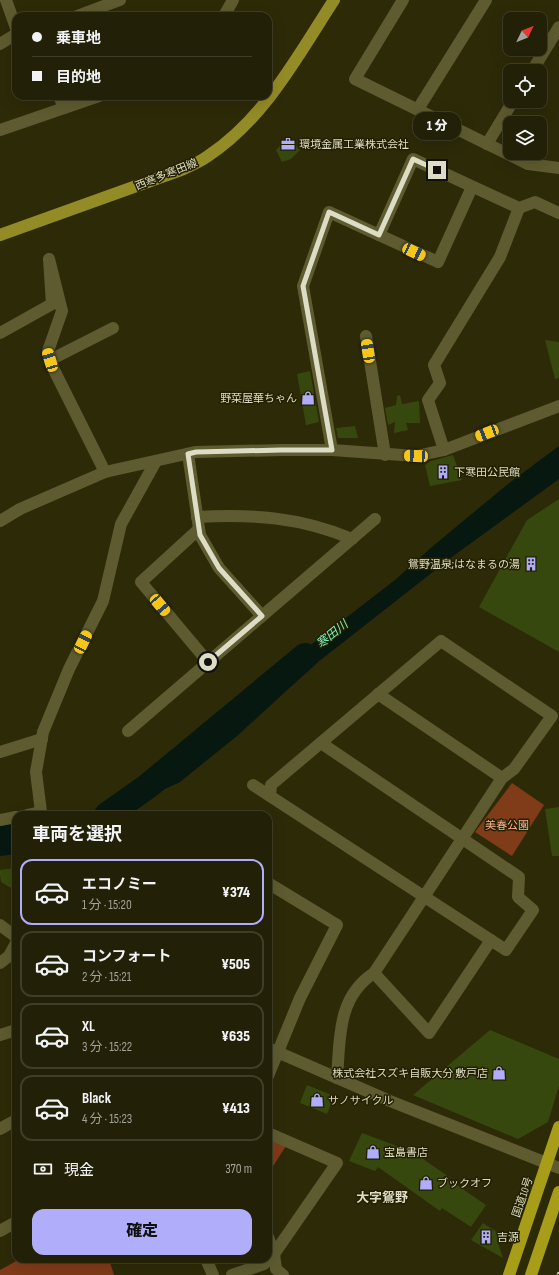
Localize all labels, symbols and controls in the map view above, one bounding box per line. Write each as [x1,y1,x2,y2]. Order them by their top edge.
north arrow [503,12,547,56]
map controls [503,12,547,160]
text: 乗車地 [56,29,101,48]
button: locate [503,64,547,108]
text: 目的地 [56,68,101,87]
callout: 1 分 [413,112,461,140]
button: layers [503,116,547,160]
text: 1 分 [427,118,447,134]
office icon: 環境金属工業株式会社 [280,136,296,152]
place label: 環境金属工業株式会社 [299,138,409,151]
street label: 西寒多寒田線 [133,156,199,193]
route end [428,161,446,179]
car [401,241,427,263]
car [360,338,376,364]
car [41,347,59,373]
shop icon: 野菜屋華ちゃん [300,390,316,406]
place label: 野菜屋華ちゃん [220,392,297,405]
car [474,423,500,443]
car [404,449,428,463]
building icon: 下寒田公民館 [435,464,451,480]
place label: 下寒田公民館 [454,466,520,479]
building icon: 鴛野温泉;はなまるの湯 [523,556,539,572]
place label: 鴛野温泉;はなまるの湯 [408,558,520,571]
car [148,592,172,618]
water label: 寒田川 [314,616,353,652]
car [72,629,94,655]
route start [199,653,217,671]
park label: 美春公園 [485,819,529,832]
text: 車両を選択 [32,824,122,845]
icon: car [34,874,70,910]
text: エコノミー [82,875,157,894]
text: ¥374 [222,883,250,902]
text: 1 分 · 15:20 [82,897,132,913]
icon: car [34,946,70,982]
text: コンフォート [82,947,172,966]
text: ¥505 [221,955,250,974]
text: 2 分 · 15:21 [82,969,131,985]
text: XL [82,1017,95,1036]
icon: car [34,1018,70,1054]
text: ¥635 [221,1027,250,1046]
text: 3 分 · 15:22 [82,1039,132,1055]
shop icon: 株式会社スズキ自販大分 敷戸店 [491,1065,507,1081]
place label: 株式会社スズキ自販大分 敷戸店 [332,1067,488,1080]
text: Black [82,1089,111,1108]
icon: car [34,1090,70,1126]
shop icon: サノサイクル [309,1092,325,1108]
place label: サノサイクル [328,1094,393,1107]
text: ¥413 [222,1099,250,1118]
text: 4 分 · 15:23 [82,1111,132,1127]
shop icon: 宝島書店 [365,1144,381,1160]
place label: 宝島書店 [384,1146,428,1159]
icon: cash [32,1158,54,1180]
text: 現金 [64,1161,94,1180]
text: 370 m [225,1161,252,1177]
shop icon: ブックオフ [418,1175,434,1191]
street label: 国道10号 [510,1175,535,1219]
place label: ブックオフ [437,1177,492,1190]
district label: 大字鴛野 [356,1190,408,1206]
button: 確定 [32,1209,252,1255]
building icon: 吉源 [478,1229,494,1245]
place label: 吉源 [497,1231,519,1244]

